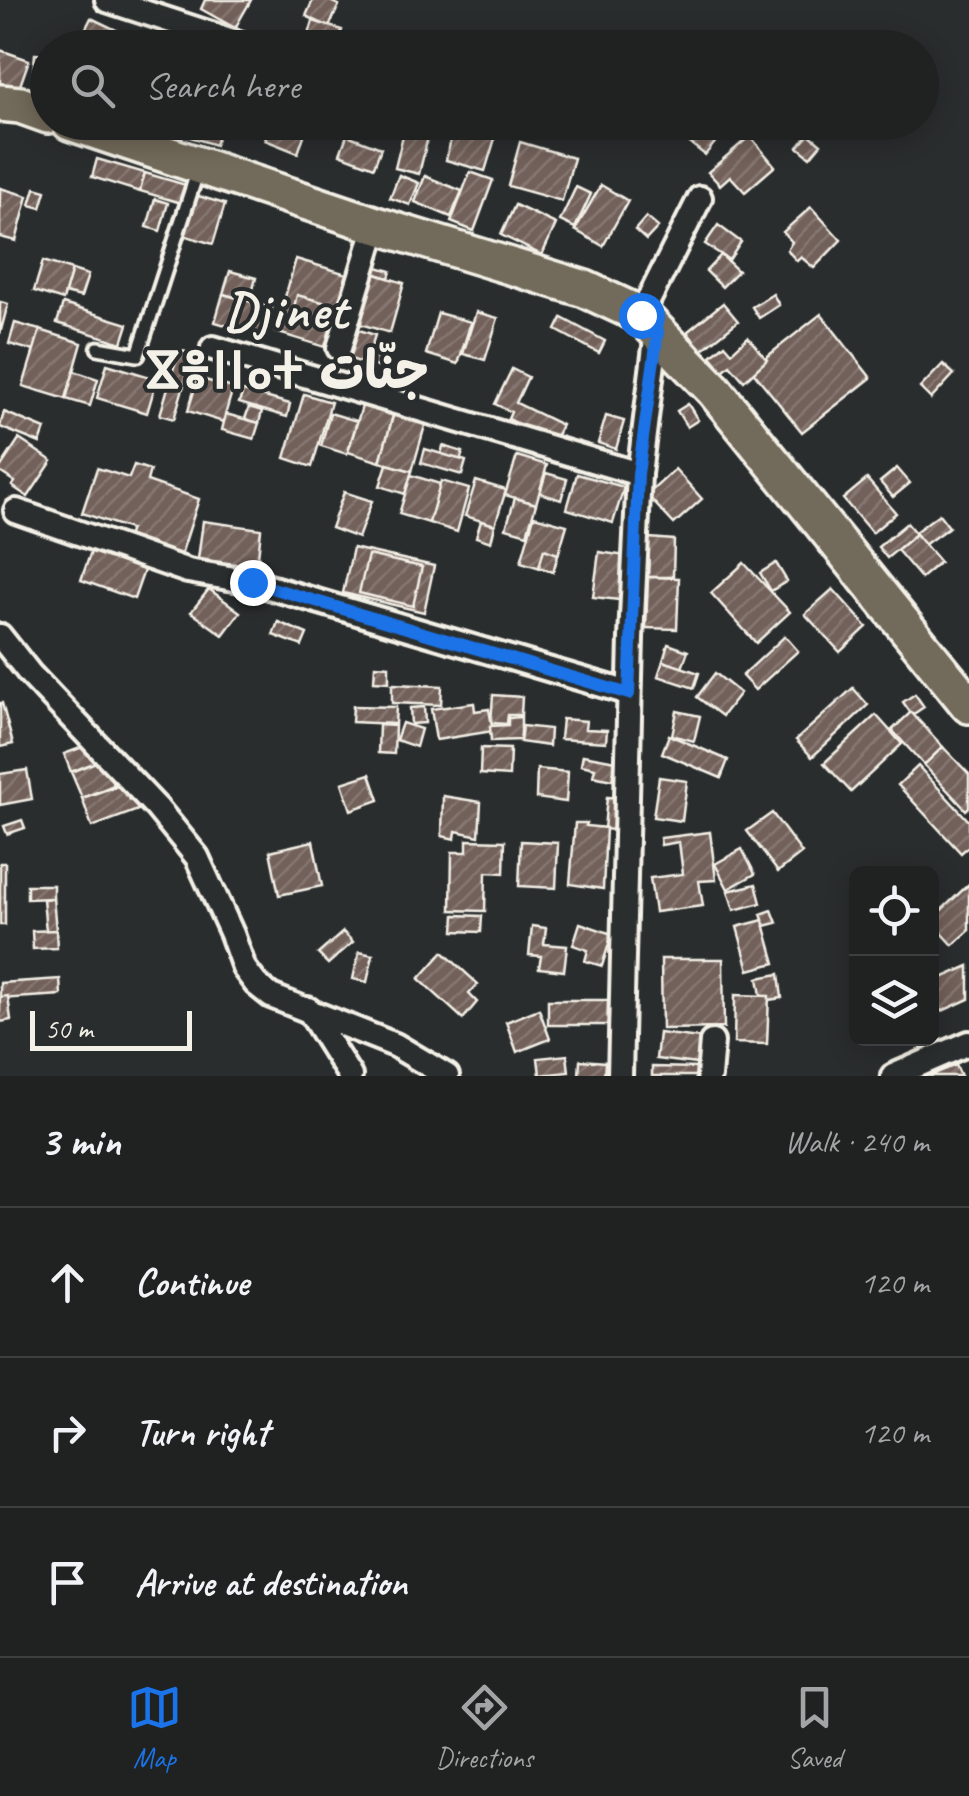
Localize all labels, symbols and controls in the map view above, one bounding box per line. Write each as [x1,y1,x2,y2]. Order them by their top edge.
search box [30,30,939,140]
icon: search [65,58,120,113]
text: Search here [145,62,300,109]
district label: Djinet ⴵⴻⵏⵏⴰⵜ جنّات [145,278,429,404]
route start [619,293,665,339]
route end [230,560,276,606]
map controls [849,866,939,1046]
button: locate [849,866,939,956]
button: layers [849,956,939,1046]
scale bar [30,1006,192,1050]
text: 50 m [45,1011,93,1046]
text: 3 min [40,1115,120,1168]
text: Walk · 240 m [785,1121,929,1162]
icon: ahead [40,1255,95,1310]
text: Continue [135,1259,249,1306]
text: 120 m [860,1262,929,1303]
icon: right [40,1405,95,1460]
text: Turn right [135,1409,269,1456]
text: 120 m [860,1412,929,1453]
icon: arrive [40,1555,95,1610]
text: Arrive at destination [135,1559,407,1606]
tab: Map [127,1680,182,1775]
tab: Directions [436,1680,533,1775]
tab: Saved [787,1680,842,1775]

